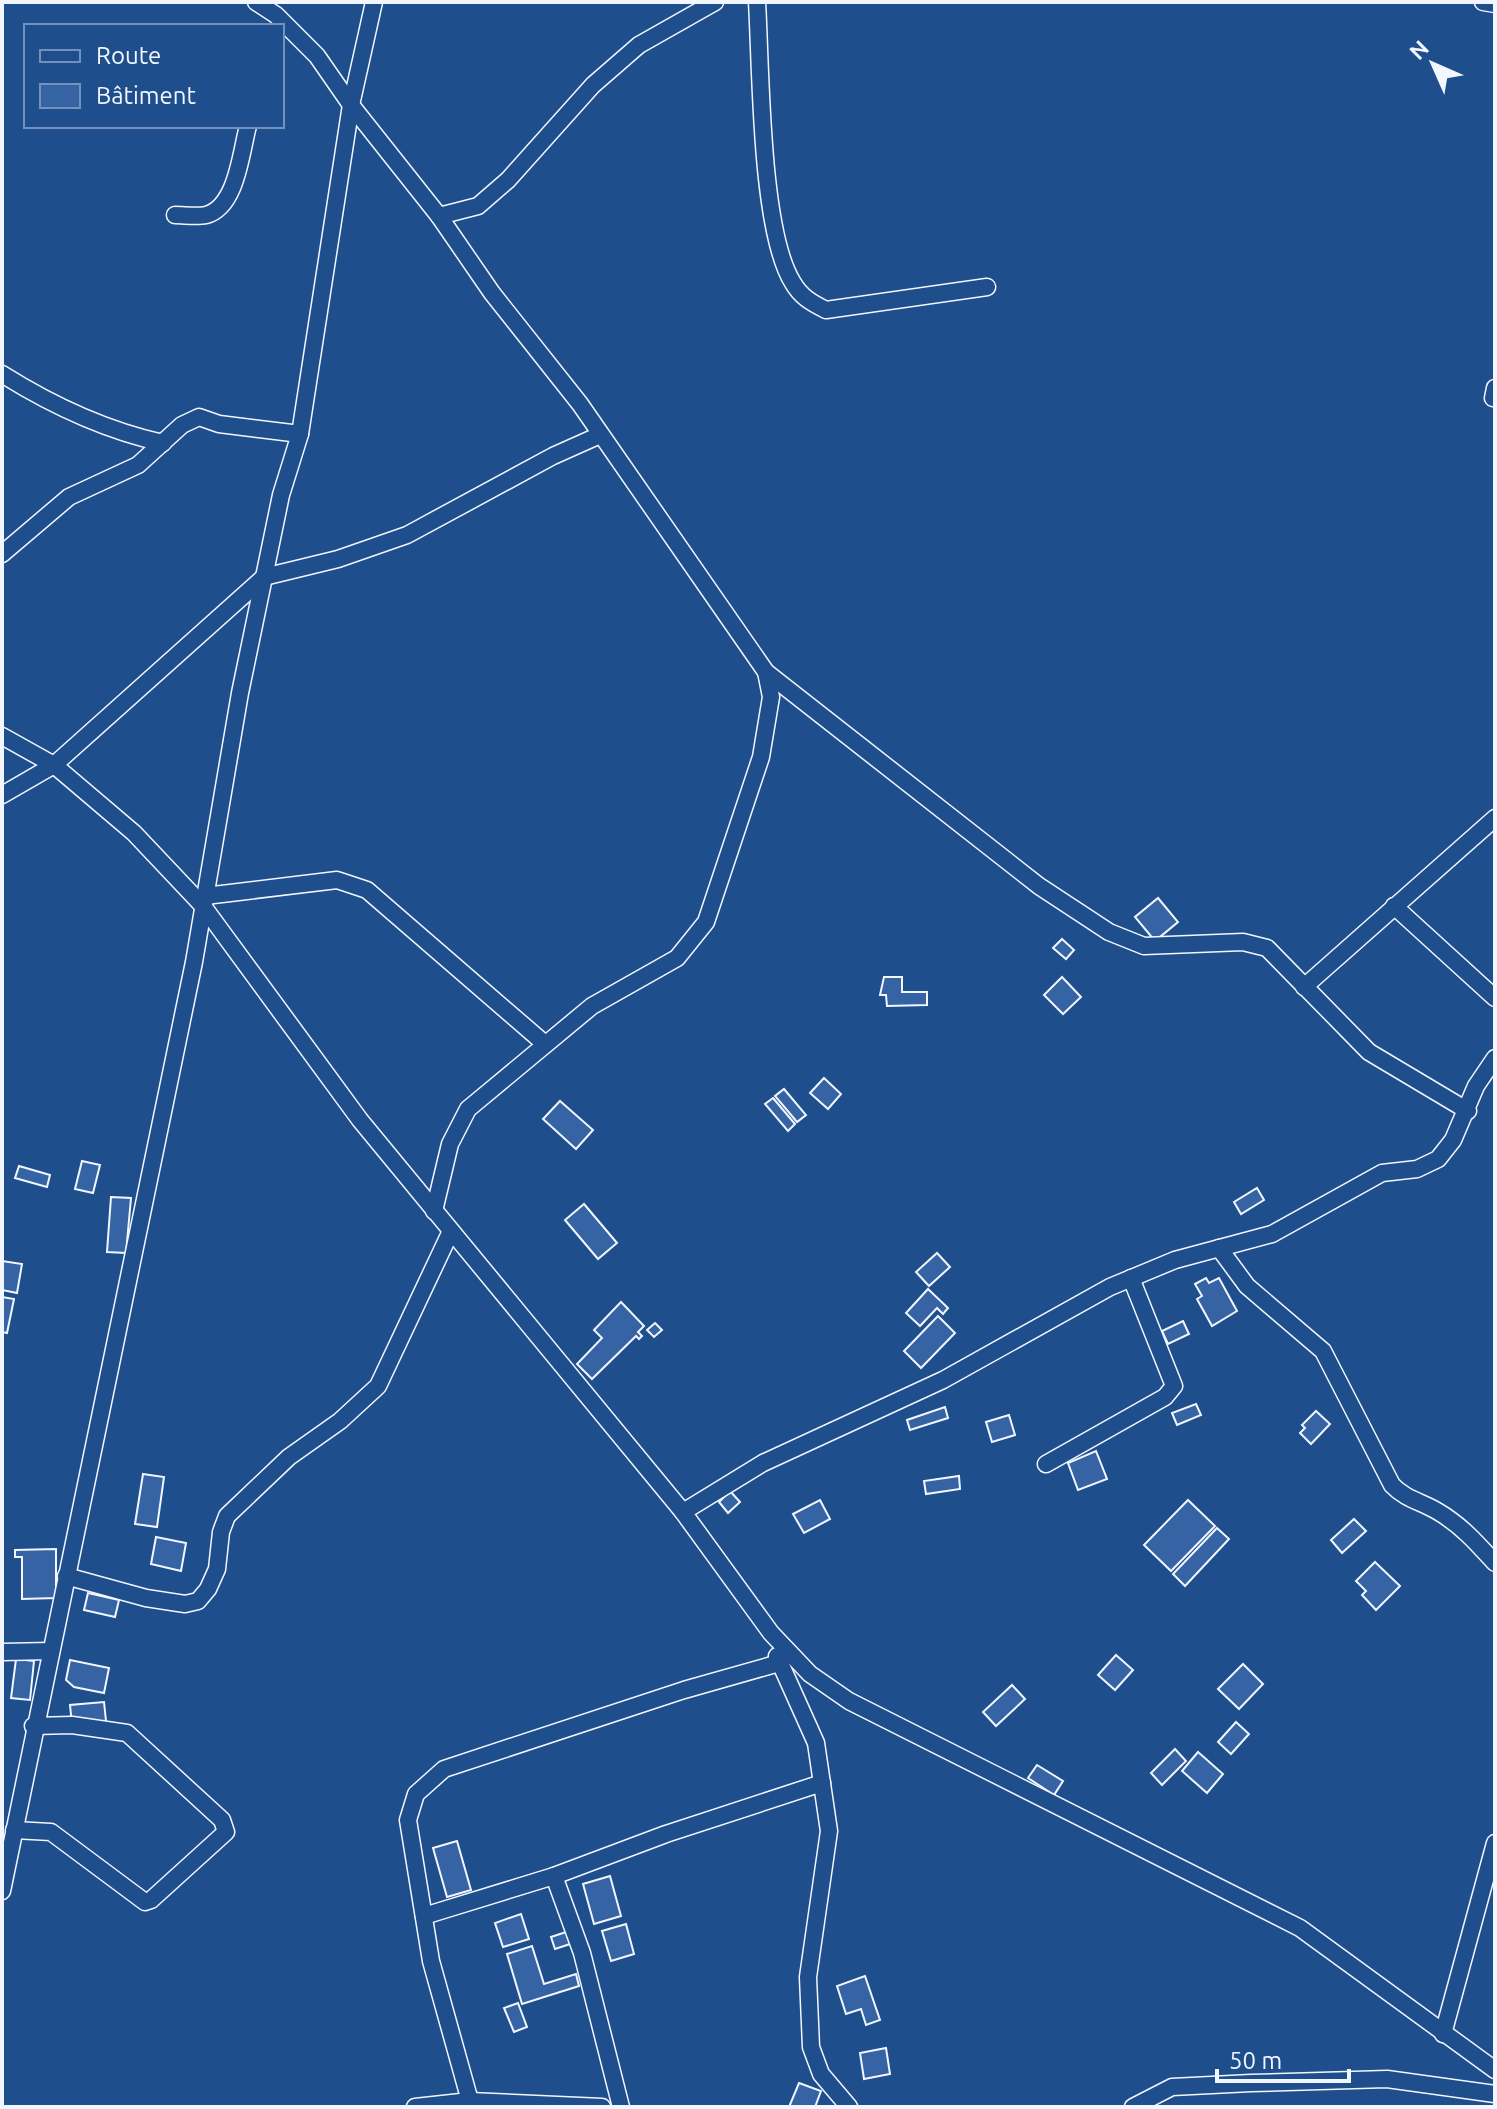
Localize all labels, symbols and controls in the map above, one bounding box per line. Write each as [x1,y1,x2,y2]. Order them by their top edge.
legend [24,24,284,128]
north arrow [1393,24,1473,104]
text: N [1404,35,1433,64]
text: Route [96,42,161,69]
text: Bâtiment [96,82,197,109]
scale bar [1217,2033,1349,2083]
text: 50 m [1229,2047,1282,2074]

